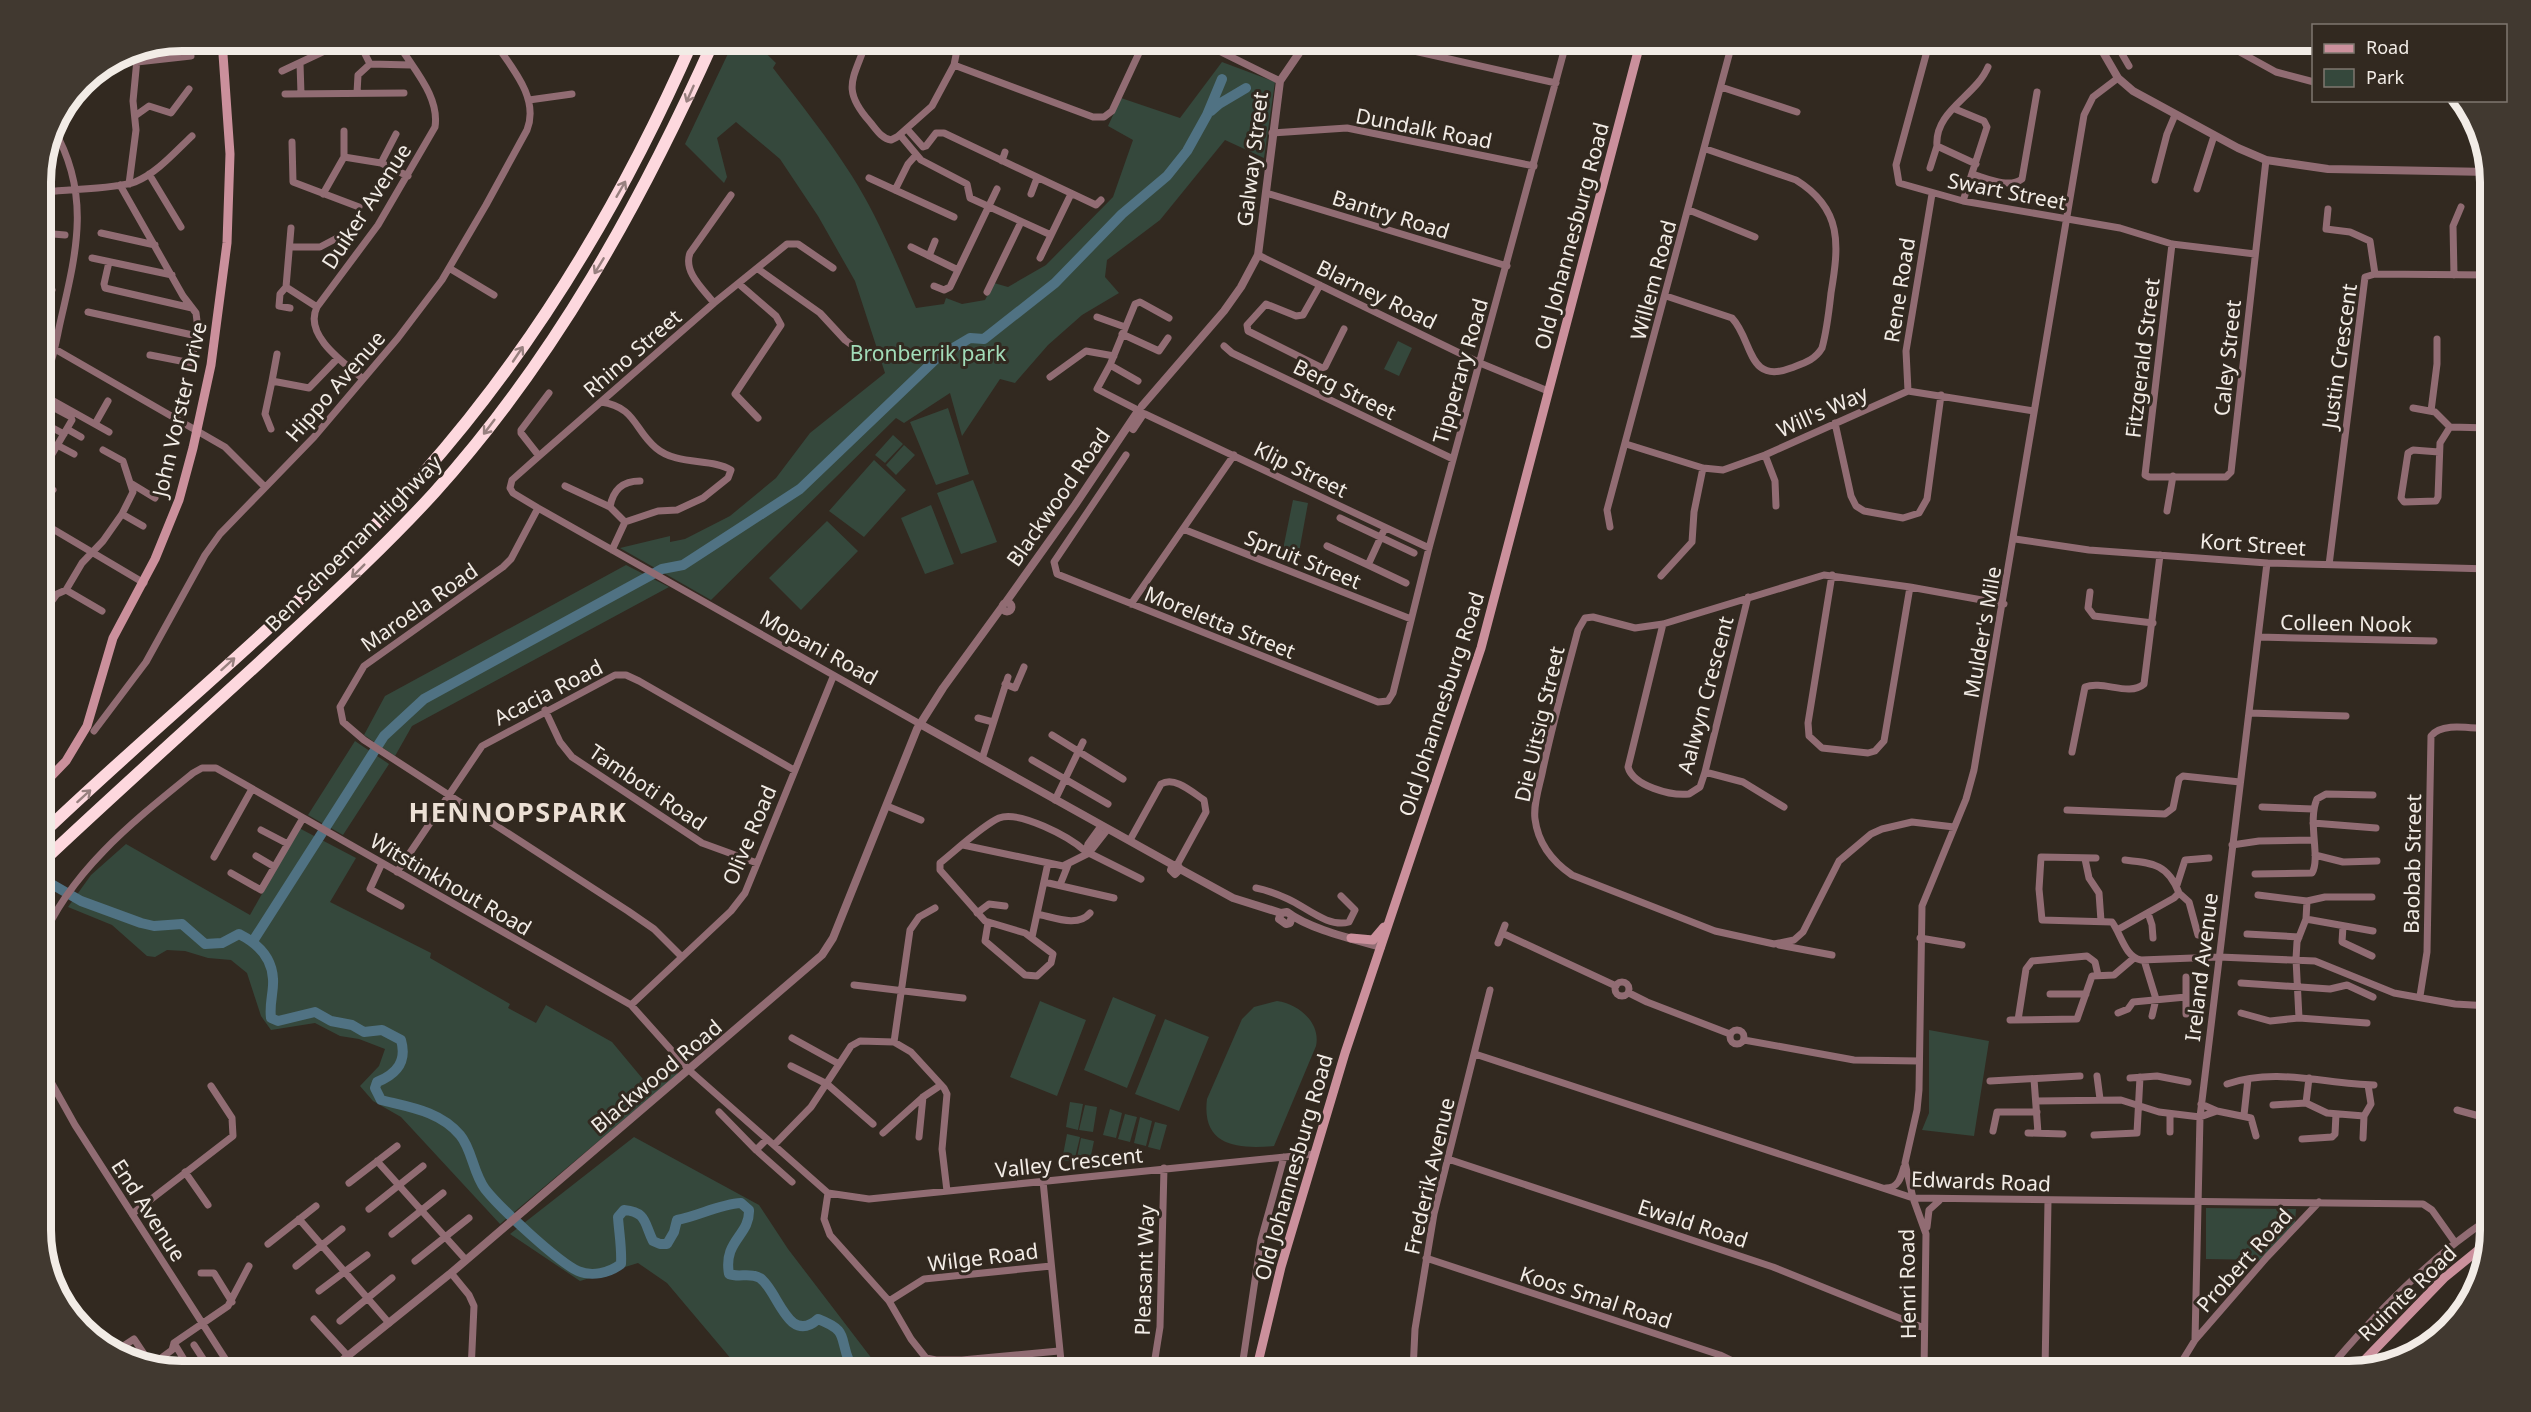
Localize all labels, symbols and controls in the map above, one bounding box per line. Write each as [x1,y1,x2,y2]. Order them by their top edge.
legend [2312,24,2507,102]
text: Road [2366,35,2409,59]
text: Park [2366,65,2404,89]
one-way arrow [684,84,695,102]
street label: Galway Street [1230,90,1274,228]
street label: Dundalk Road [1353,101,1495,155]
street label: Old Johannesburg Road [1527,119,1615,353]
street label: Duiker Avenue [315,138,417,274]
street label: Swart Street [1945,166,2069,216]
one-way arrow [616,180,627,198]
street label: Bantry Road [1329,183,1453,245]
street label: Willem Road [1624,217,1682,343]
street label: Rene Road [1877,236,1921,344]
street label: Blarney Road [1312,253,1442,335]
one-way arrow [593,257,605,274]
street label: Fitzgerald Street [2118,276,2166,440]
street label: Justin Crescent [2315,281,2363,432]
street label: Tipperary Road [1426,295,1494,447]
street label: Caley Street [2207,298,2247,417]
street label: Rhino Street [577,302,687,403]
street label: John Vorster Drive [145,319,213,501]
street label: Hippo Avenue [279,324,391,448]
park label: Bronberrik park [850,339,1007,367]
one-way arrow [512,346,524,363]
street label: Berg Street [1289,352,1401,426]
street label: Will's Way [1772,378,1872,444]
one-way arrow [483,418,495,434]
street label: Blackwood Road [1000,422,1116,572]
street label: Klip Street [1250,434,1353,504]
street label: Ben Schoeman Highway [259,448,448,637]
street label: Spruit Street [1241,523,1366,595]
street label: Kort Street [2199,526,2307,562]
street label: Maroela Road [355,556,483,658]
one-way arrow [350,564,365,578]
street label: Mulder's Mile [1957,564,2007,700]
street label: Moreletta Street [1141,579,1300,665]
street label: Old Johannesburg Road [1391,588,1491,820]
street label: Mopani Road [755,603,883,691]
street label: Colleen Nook [2280,608,2413,638]
street label: Aalwyn Crescent [1670,613,1740,777]
street label: Die Uitsig Street [1507,643,1571,805]
street label: Acacia Road [489,653,607,731]
one-way arrow [220,657,235,671]
street label: Tamboti Road [584,737,712,837]
street label: Olive Road [715,781,783,889]
one-way arrow [76,788,91,803]
district label: HENNOPSPARK [409,793,627,830]
street label: Baobab Street [2397,793,2427,934]
street label: Witstinkhout Road [365,826,537,942]
street label: Ireland Avenue [2178,891,2224,1043]
street label: Blackwood Road [585,1013,727,1139]
street label: Old Johannesburg Road [1247,1050,1339,1284]
street label: Frederik Avenue [1397,1095,1461,1257]
street label: Valley Crescent [994,1140,1145,1184]
street label: End Avenue [105,1153,193,1267]
street label: Edwards Road [1911,1165,2051,1197]
street label: Ewald Road [1634,1192,1752,1254]
street label: Probert Road [2190,1202,2298,1318]
street label: Pleasant Way [1128,1204,1160,1336]
street label: Henri Road [1892,1229,1922,1339]
street label: Wilge Road [926,1236,1040,1278]
street label: Ruimte Road [2352,1239,2462,1347]
street label: Koos Smal Road [1516,1259,1676,1335]

